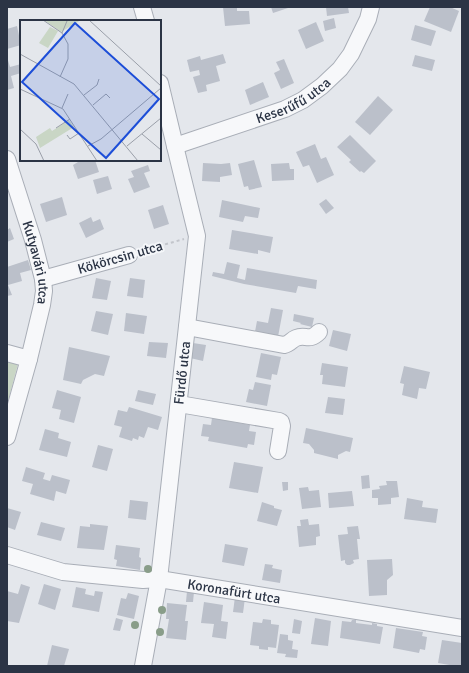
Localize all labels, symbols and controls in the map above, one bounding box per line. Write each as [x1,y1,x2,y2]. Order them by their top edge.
inset map [20,20,161,161]
street label: Keserűfű utca [254,74,334,127]
street label: Kutyavári utca [18,218,52,306]
street label: Kökörcsin utca [76,237,165,278]
street label: Fürdő utca [170,340,194,405]
street label: Koronafürt utca [186,576,282,608]

